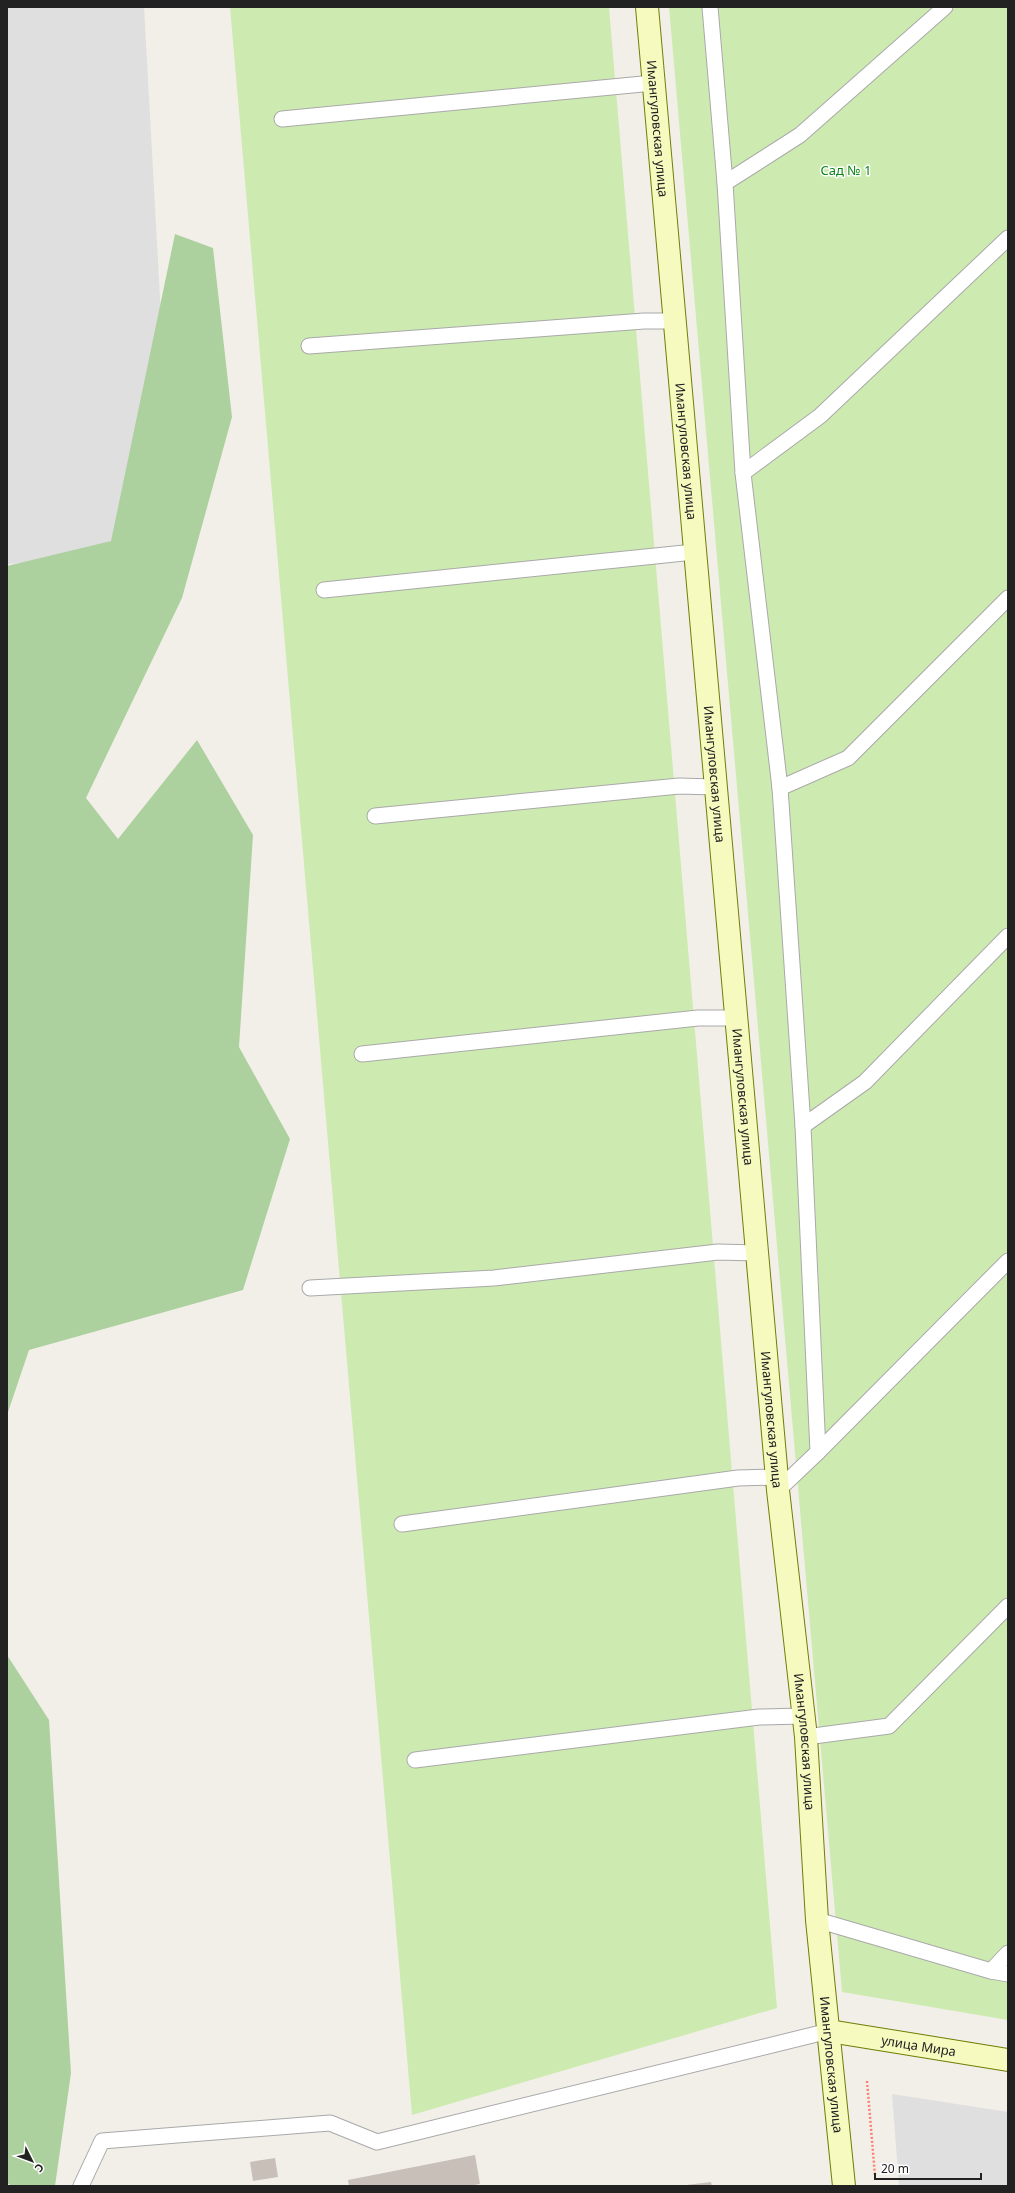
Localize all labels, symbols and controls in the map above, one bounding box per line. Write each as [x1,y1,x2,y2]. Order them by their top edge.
street label: Имангуловская улица [643,59,673,198]
park label: Сад № 1 [821,161,871,179]
street label: Имангуловская улица [671,382,701,521]
street label: Имангуловская улица [700,705,730,843]
street label: Имангуловская улица [728,1027,758,1166]
street label: Имангуловская улица [757,1350,787,1489]
street label: Имангуловская улица [790,1672,819,1811]
street label: Имангуловская улица [816,1995,848,2134]
street label: улица Мира [880,2031,957,2060]
north arrow [12,2141,52,2181]
scale bar [875,2155,981,2181]
text: С [32,2160,48,2176]
text: 20 m [881,2160,909,2177]

